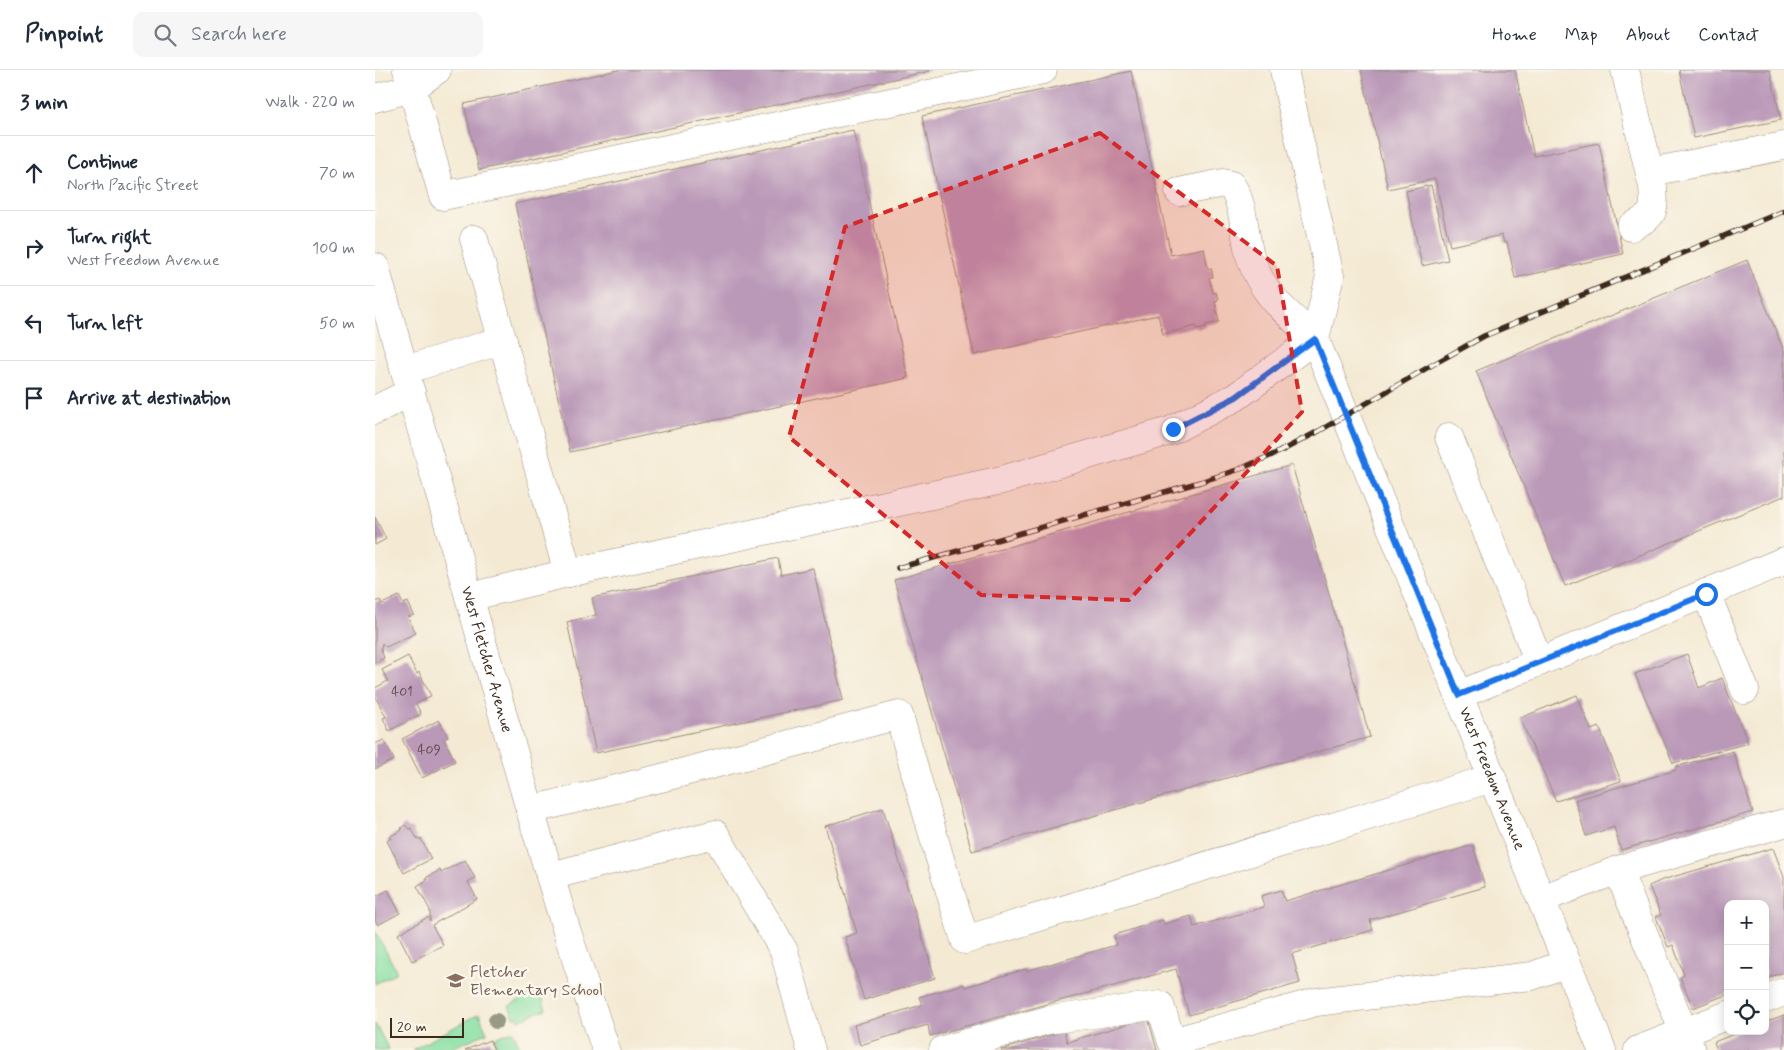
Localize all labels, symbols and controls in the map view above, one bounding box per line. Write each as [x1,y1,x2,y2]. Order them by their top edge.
search box [133,12,483,57]
text: Pinpoint [25,19,103,50]
icon: search [151,21,179,49]
text: Search here [191,22,287,47]
text: Home [1492,23,1537,47]
text: Map [1565,23,1598,47]
text: About [1626,23,1670,47]
text: Contact [1698,23,1759,47]
text: 3 min [20,89,68,117]
text: Walk · 220 m [265,92,355,113]
text: Continue [67,150,138,175]
icon: ahead [20,159,48,187]
text: 70 m [319,163,355,184]
text: North Pacific Street [67,175,199,196]
text: Turn right [67,225,151,250]
icon: right [20,234,48,262]
text: 100 m [312,238,355,259]
text: West Freedom Avenue [67,250,220,271]
icon: left [20,309,48,337]
text: Turn left [67,311,143,336]
text: 50 m [319,313,355,334]
icon: arrive [20,384,48,412]
text: Arrive at destination [67,386,231,411]
route end [1162,418,1185,441]
route start [1695,583,1718,606]
street label: West Fletcher Avenue [456,584,518,735]
house number: 401 [391,683,413,701]
street label: West Freedom Avenue [1454,704,1531,853]
house number: 409 [417,741,441,759]
map controls [1724,900,1769,1035]
button: + [1724,900,1769,945]
button: − [1724,945,1769,990]
place label: Fletcher Elementary School [470,962,603,1001]
school or university icon: Fletcher Elementary School [446,971,466,991]
button: locate [1724,990,1769,1035]
scale bar [390,1015,464,1038]
text: 20 m [397,1018,427,1036]

